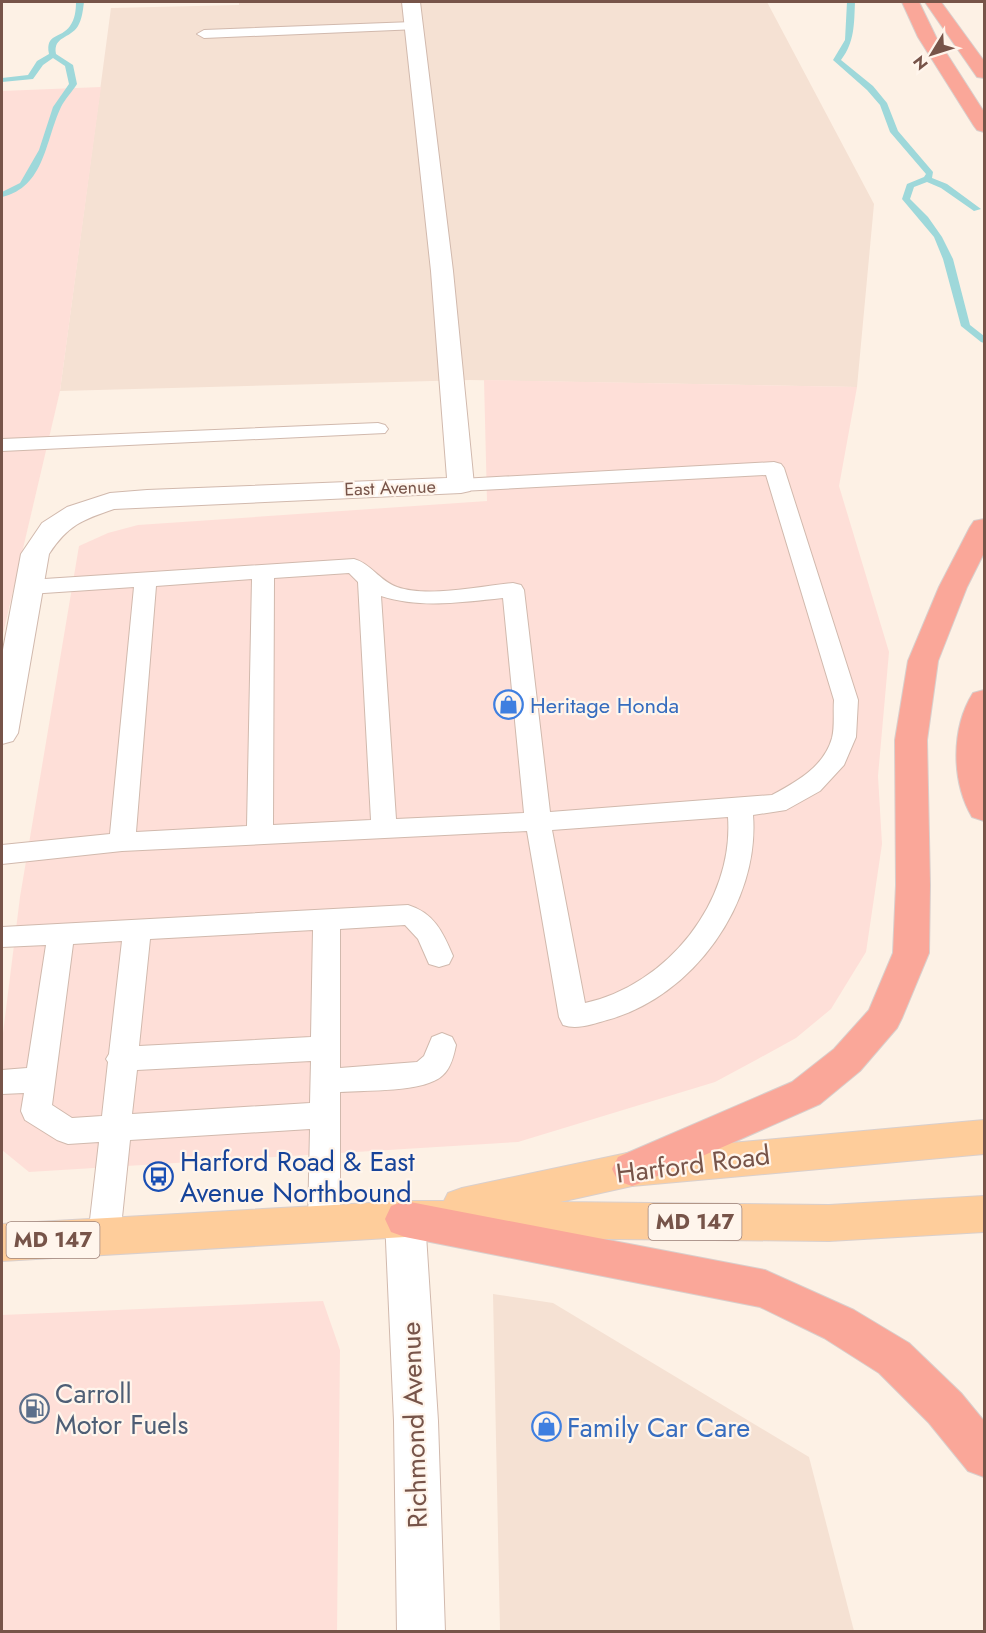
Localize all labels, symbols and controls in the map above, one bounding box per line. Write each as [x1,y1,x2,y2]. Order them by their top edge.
north arrow [902,24,962,84]
text: N [908,51,934,75]
street label: East Avenue [344,473,436,503]
shop icon: Heritage Honda [493,689,525,721]
place label: Heritage Honda [530,689,679,721]
street label: Harford Road [614,1135,772,1193]
place label: Harford Road & East Avenue Northbound [180,1142,415,1212]
bus stop icon: Harford Road & East Avenue Northbound [143,1161,175,1193]
road number: MD 147 [648,1204,742,1240]
road number: MD 147 [7,1222,100,1258]
street label: Richmond Avenue [391,1321,437,1529]
place label: Carroll Motor Fuels [55,1374,188,1444]
fuel station icon: Carroll Motor Fuels [18,1393,50,1425]
place label: Family Car Care [567,1408,750,1447]
shop icon: Family Car Care [530,1411,562,1443]

